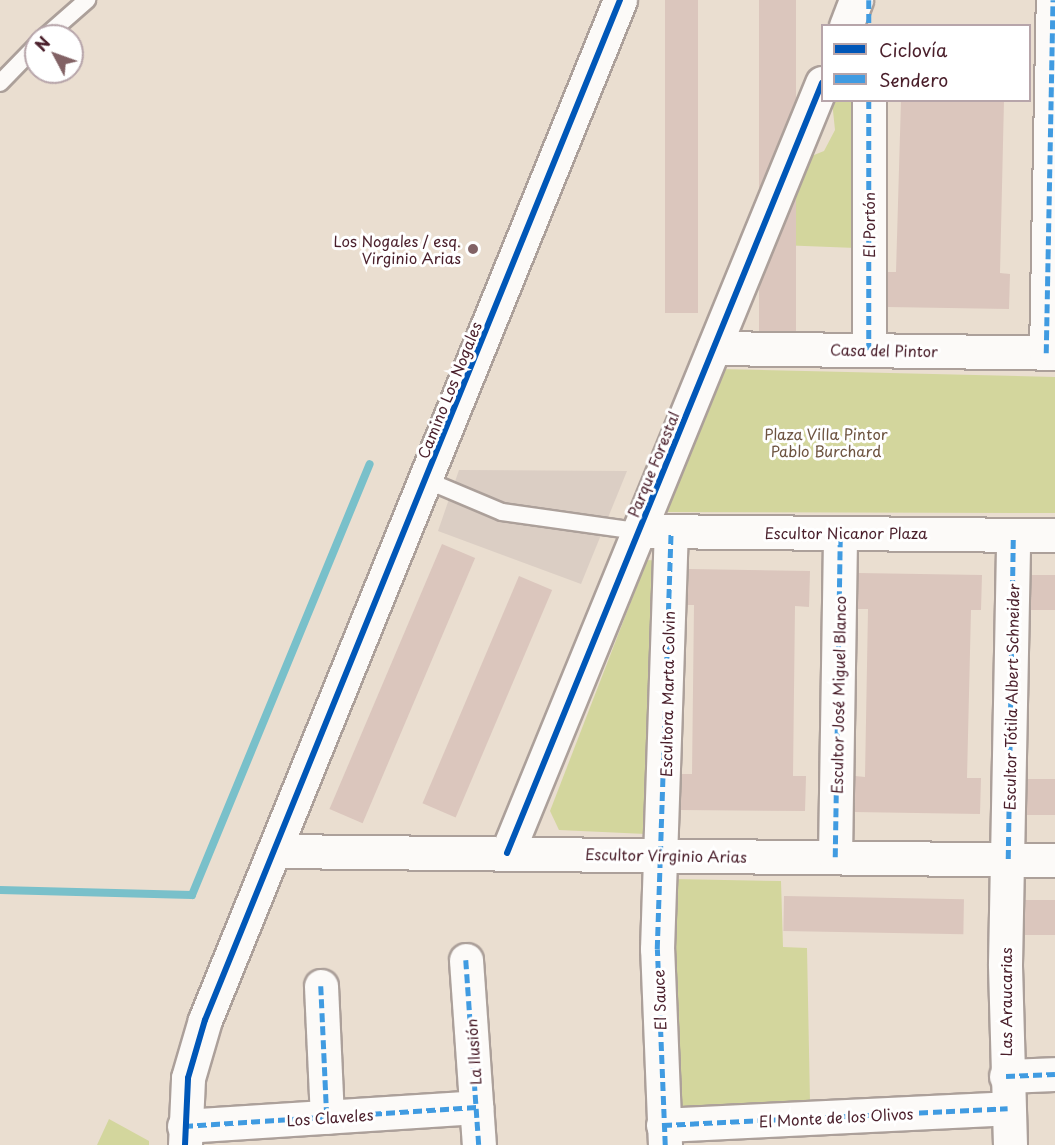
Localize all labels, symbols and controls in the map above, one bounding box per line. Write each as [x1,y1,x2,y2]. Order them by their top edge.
north arrow [24,24,84,84]
legend [821,24,1031,102]
text: N [29,31,55,56]
text: Ciclovía [879,36,947,63]
text: Sendero [879,66,948,93]
street label: El Portón [860,192,878,258]
place label: Los Nogales / esq. Virginio Arias [330,231,461,266]
marker: Los Nogales / esq. Virginio Arias [466,242,480,256]
street label: Camino Los Nogales [413,319,485,461]
street label: Casa del Pintor [829,340,939,360]
street label: Parque Forestal [623,408,683,520]
park label: Plaza Villa Pintor Pablo Burchard [764,424,888,459]
street label: Escultor Nicanor Plaza [765,524,927,542]
street label: Escultor Tótila Albert Schneider [1000,583,1022,811]
street label: Escultor José Miguel Blanco [827,594,849,796]
street label: Escultora Marta Colvin [657,611,677,777]
street label: Escultor Virginio Arias [585,845,747,865]
street label: Las Araucarias [997,947,1015,1057]
street label: El Sauce [649,969,669,1031]
street label: La Ilusión [462,1017,484,1087]
street label: El Monte de los Olivos [757,1104,915,1130]
street label: Los Claveles [286,1105,374,1129]

